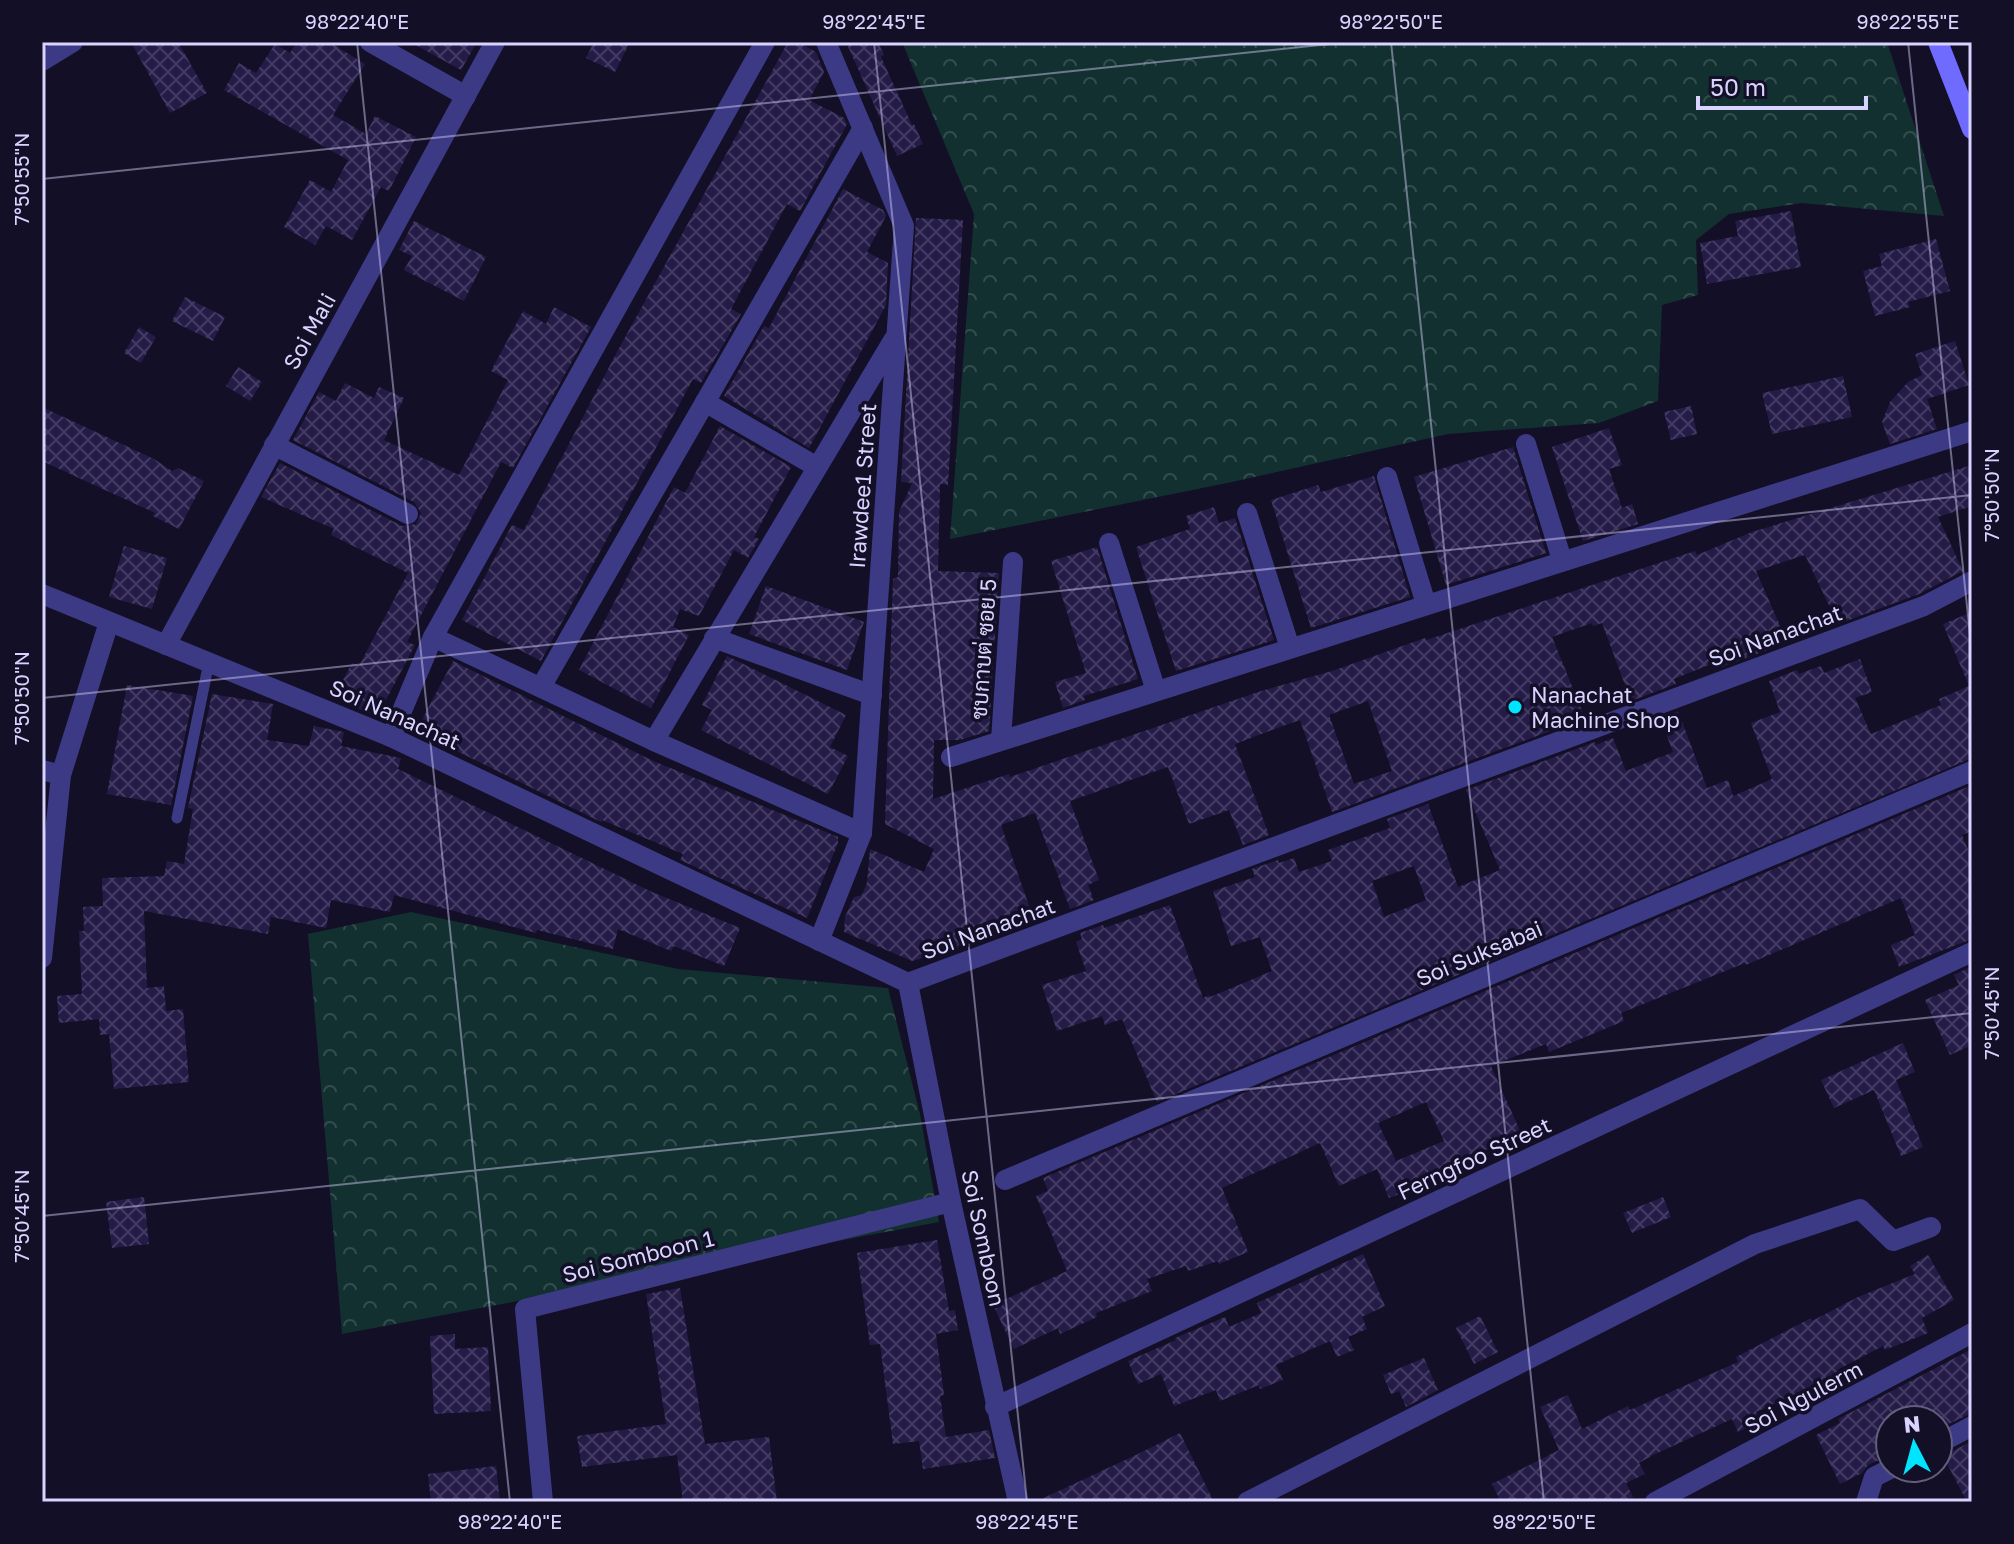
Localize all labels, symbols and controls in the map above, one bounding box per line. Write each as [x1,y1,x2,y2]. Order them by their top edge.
text: 98°22'40"E [305,9,409,33]
text: 98°22'45"E [822,9,926,33]
text: 98°22'50"E [1339,9,1443,33]
text: 98°22'55"E [1857,9,1959,33]
scale bar [1698,60,1866,110]
text: 50 m [1710,72,1766,101]
text: 7°50'55"N [9,133,33,226]
street label: Soi Mali [277,288,341,374]
street label: Irawdee1 Street [843,403,881,569]
text: 7°50'50"N [1979,448,2003,542]
street label: ชบกาบต่ ซอย 5 [965,578,1001,720]
street label: Soi Nanachat [1704,598,1846,672]
text: 7°50'50"N [9,651,33,745]
street label: Soi Nanachat [325,673,465,755]
place label: Nanachat Machine Shop [1531,681,1680,733]
marker: Nanachat Machine Shop [1506,698,1524,716]
street label: Soi Nanachat [917,891,1059,965]
street label: Soi Suksabai [1412,914,1546,992]
text: 7°50'45"N [1979,966,2003,1060]
street label: Ferngfoo Street [1393,1111,1555,1205]
street label: Soi Somboon [956,1167,1012,1309]
text: 7°50'45"N [9,1169,33,1263]
street label: Soi Somboon 1 [560,1224,717,1288]
street label: Soi Ngulerm [1739,1355,1867,1439]
north arrow [1874,1404,1954,1484]
text: N [1902,1409,1922,1438]
text: 98°22'40"E [458,1509,562,1533]
text: 98°22'45"E [975,1509,1079,1533]
text: 98°22'50"E [1492,1509,1596,1533]

